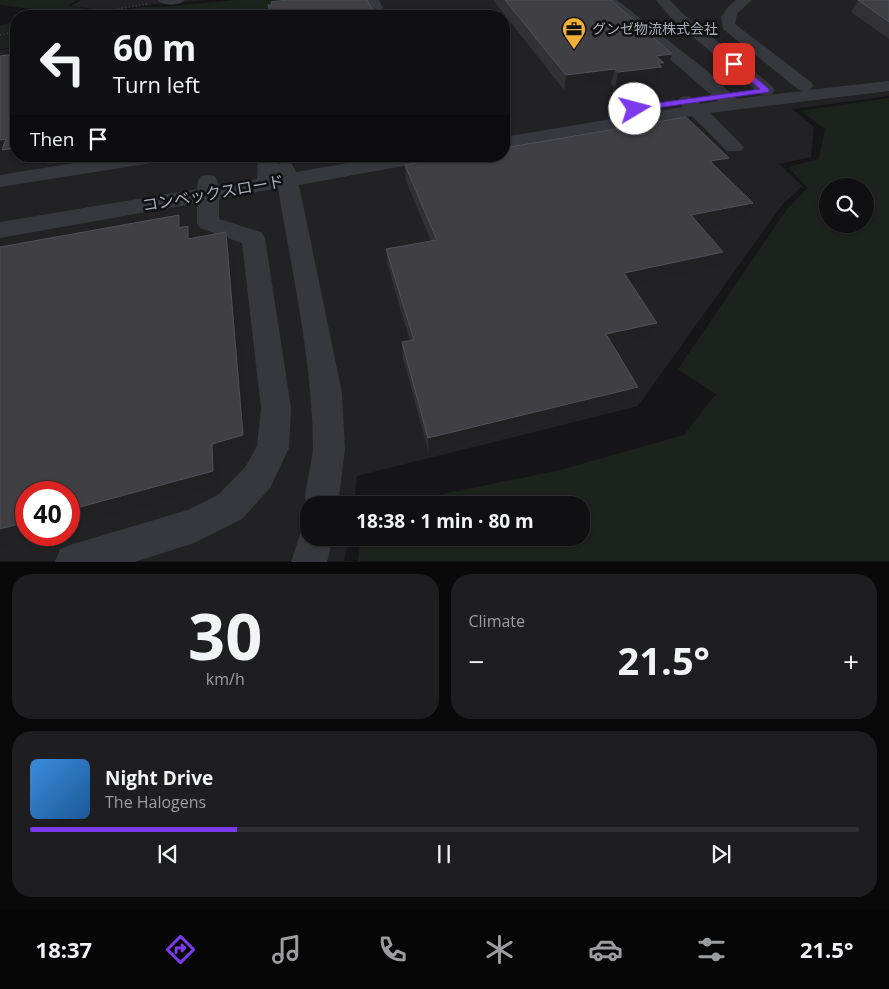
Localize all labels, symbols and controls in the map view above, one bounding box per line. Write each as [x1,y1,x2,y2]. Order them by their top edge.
office icon: グンゼ物流株式会社 [561,16,587,50]
place label: グンゼ物流株式会社 [592,19,718,38]
text: 60 m [113,24,196,71]
icon: left [30,30,95,95]
pin [713,43,755,85]
icon: arrive [720,50,748,78]
text: Turn left [113,69,200,99]
position arrow [608,82,660,134]
icon: arrive [84,125,112,153]
text: Then [30,126,74,152]
street label: コンベックスロード [140,170,286,216]
map controls [819,178,874,233]
button: search [819,178,874,233]
speed limit sign: 40 [15,481,80,546]
text: 18:38 · 1 min · 80 m [356,508,534,534]
text: 30 [188,591,262,679]
text: Climate [469,610,525,632]
text: 21.5° [618,634,710,686]
text: − [469,642,485,680]
text: + [843,642,859,680]
text: km/h [206,668,245,690]
text: Night Drive [105,765,213,791]
text: The Halogens [105,791,206,813]
icon: previous [154,840,182,868]
icon: pause [430,840,458,868]
icon: next [707,840,735,868]
icon: directions [163,932,198,967]
icon: music [269,932,304,967]
icon: phone [375,932,410,967]
icon: climate [482,932,517,967]
icon: car [588,932,623,967]
icon: filters [694,932,729,967]
text: 18:37 [36,934,92,964]
text: 21.5° [800,934,853,964]

